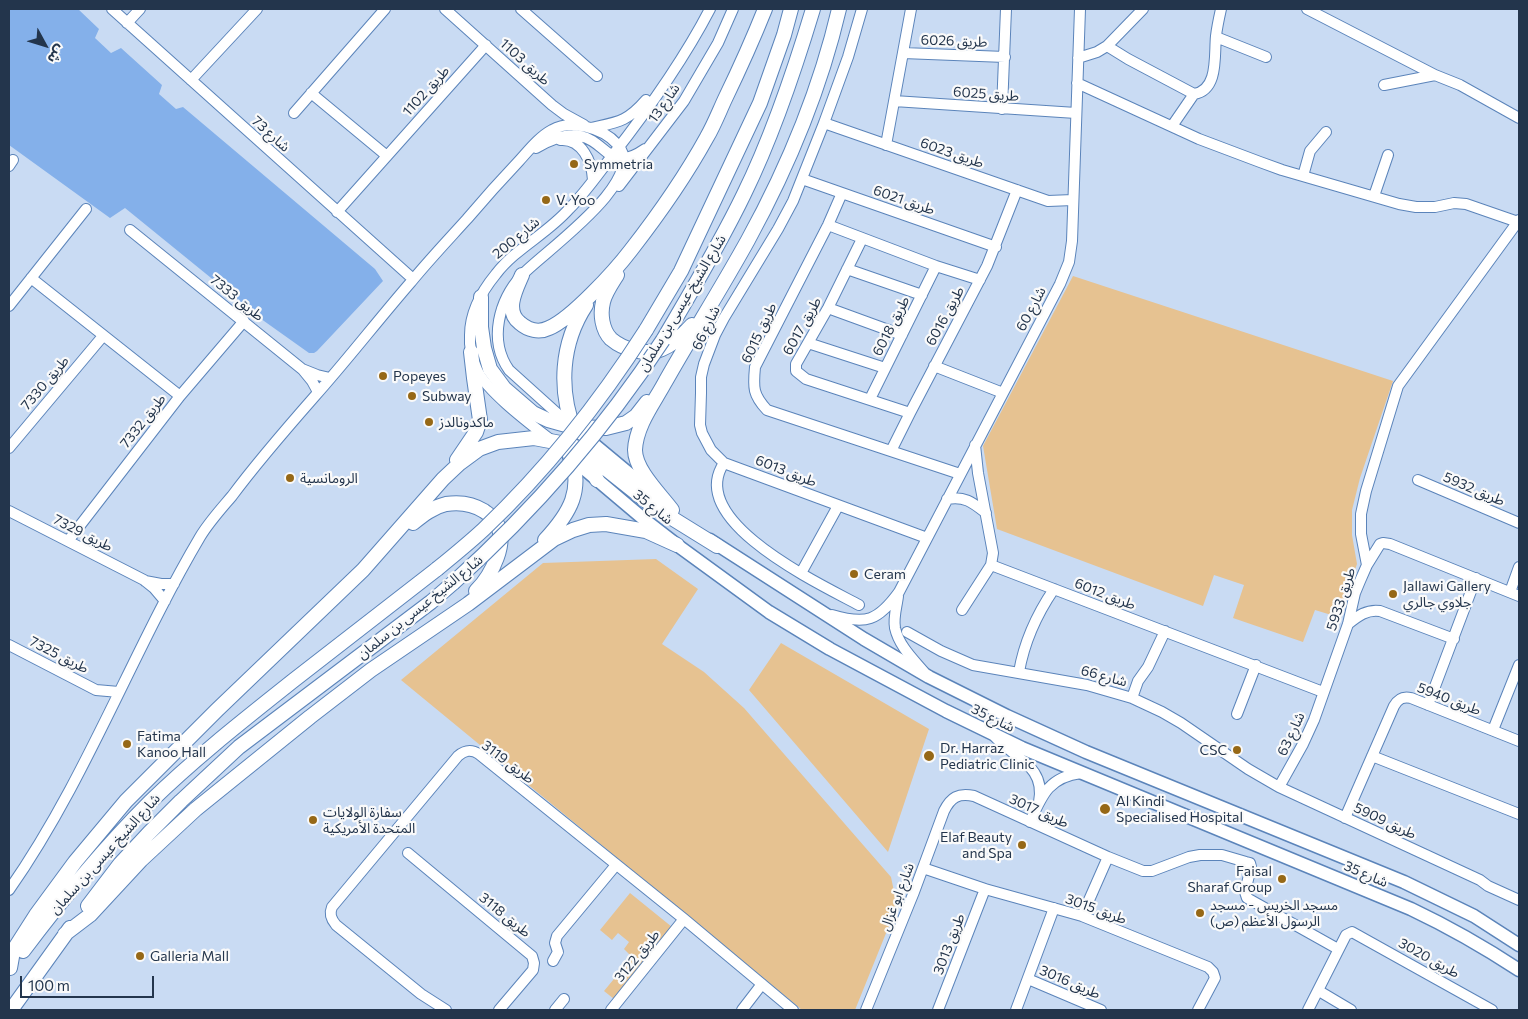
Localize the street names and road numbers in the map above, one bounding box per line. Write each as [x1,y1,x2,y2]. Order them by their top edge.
street label: طريق 6026 [920,31,988,51]
street label: طريق 1103 [496,35,554,89]
street label: طريق 1102 [399,62,453,120]
street label: شارع 13 [645,80,683,126]
street label: طريق 6025 [952,83,1020,105]
street label: شارع 73 [249,113,293,155]
street label: طريق 6023 [918,134,986,172]
street label: طريق 6021 [871,182,937,218]
street label: شارع 200 [489,214,543,262]
street label: شارع الشيخ عيسى بن سلمان [634,232,730,374]
street label: طريق 7333 [207,271,267,325]
street label: طريق 6016 [922,283,968,349]
street label: شارع 60 [1012,284,1050,334]
street label: طريق 6018 [869,293,913,359]
street label: طريق 6017 [779,294,825,358]
street label: طريق 6015 [738,300,780,366]
street label: شارع 66 [688,303,724,353]
street label: طريق 7330 [18,353,72,413]
street label: طريق 7332 [117,391,169,451]
street label: طريق 6013 [753,452,819,490]
street label: طريق 5932 [1441,469,1507,509]
street label: شارع 35 [630,486,676,528]
street label: طريق 7329 [51,511,115,555]
street label: شارع الشيخ عيسى بن سلمان [354,551,486,663]
street label: طريق 5933 [1323,565,1359,633]
street label: طريق 6012 [1072,575,1138,613]
street label: طريق 7325 [27,633,91,677]
street label: شارع 66 [1079,662,1129,690]
street label: طريق 5940 [1415,679,1483,719]
street label: شارع 35 [969,700,1017,736]
street label: شارع 63 [1274,709,1308,759]
street label: طريق 3119 [478,737,538,787]
street label: شارع الشيخ عيسى بن سلمان [46,790,164,918]
street label: طريق 3017 [1007,790,1071,832]
street label: طريق 5909 [1351,799,1419,843]
street label: شارع 35 [1342,857,1390,891]
street label: شارع ابو غزال [876,861,918,933]
street label: طريق 3118 [476,889,534,941]
street label: طريق 3015 [1063,890,1129,928]
street label: طريق 3013 [930,911,968,977]
street label: طريق 3122 [611,927,663,985]
street label: طريق 3020 [1396,934,1462,982]
street label: طريق 3016 [1037,962,1103,1002]

